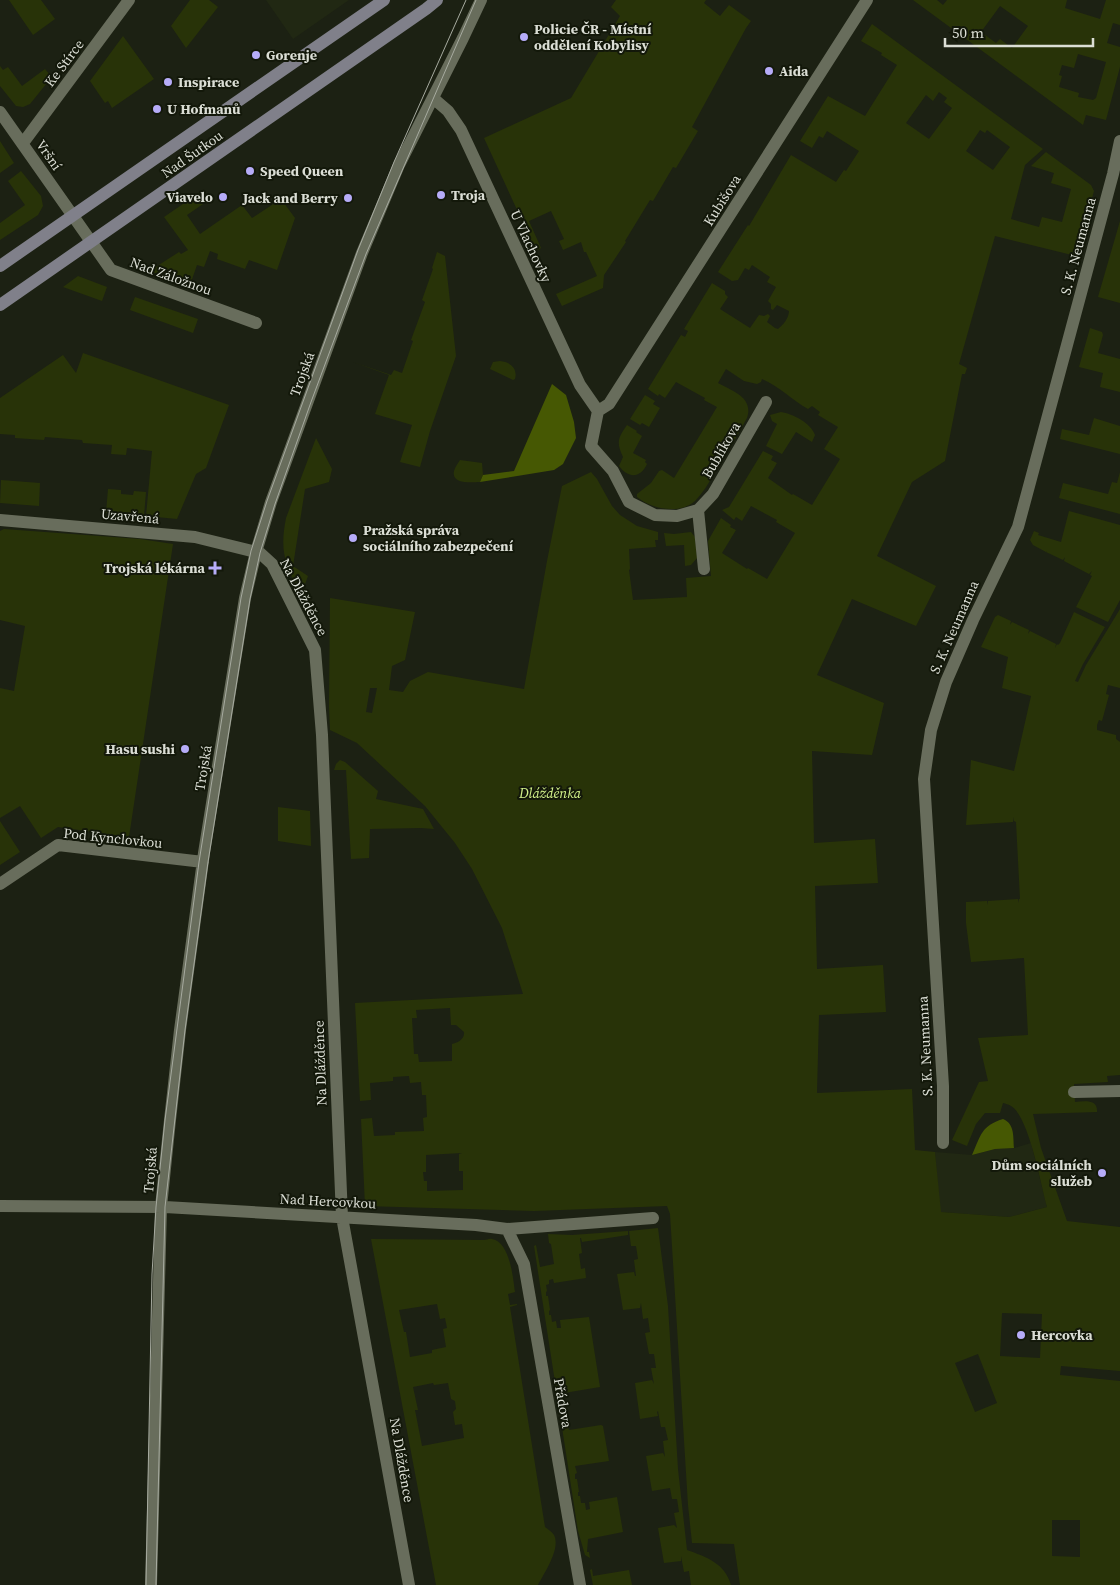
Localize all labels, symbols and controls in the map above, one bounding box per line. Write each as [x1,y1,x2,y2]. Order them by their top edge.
scale bar [945,15,1092,47]
place label: Policie ČR - Místní oddělení Kobylisy [534,19,652,55]
text: 50 m [952,22,984,43]
marker: Policie ČR - Místní oddělení Kobylisy [518,31,530,43]
street label: Ke Stírce [39,35,89,91]
place label: Gorenje [266,45,317,65]
marker: Gorenje [250,49,262,61]
place label: Aida [779,61,809,81]
marker: Aida [763,65,775,77]
place label: Inspirace [178,72,239,92]
marker: Inspirace [162,76,174,88]
place label: U Hofmanů [167,99,241,119]
marker: U Hofmanů [151,103,163,115]
street label: Nad Šutkou [157,125,227,183]
street label: Vršní [31,136,67,174]
place label: Speed Queen [260,161,344,181]
marker: Speed Queen [244,165,256,177]
street label: Kubišova [698,170,746,230]
place label: Troja [451,185,486,205]
place label: Viavelo [166,187,213,207]
place label: Jack and Berry [242,188,339,208]
marker: Troja [435,189,447,201]
marker: Viavelo [217,191,229,203]
marker: Jack and Berry [342,192,354,204]
street label: S. K. Neumanna [1055,194,1101,297]
street label: U Vlachovky [505,206,557,286]
street label: Nad Záložnou [127,252,215,300]
street label: Trojská [285,348,320,399]
street label: Bublíkova [697,417,746,482]
street label: Uzavřená [100,503,161,529]
place label: Pražská správa sociálního zabezpečení [363,520,514,556]
marker: Pražská správa sociálního zabezpečení [347,532,359,544]
street label: Na Dlážděnce [275,555,333,639]
place label: Trojská lékárna [103,558,206,578]
marker: Trojská lékárna [209,562,221,574]
street label: S. K. Neumanna [924,576,984,677]
place label: Hasu sushi [105,739,176,759]
marker: Hasu sushi [179,743,191,755]
street label: Trojská [190,743,217,792]
park label: Dlážděnka [518,783,582,803]
street label: Pod Kynclovkou [62,823,164,853]
street label: S. K. Neumanna [912,995,938,1097]
street label: Na Dlážděnce [309,1020,331,1106]
street label: Trojská [138,1145,162,1194]
place label: Dům sociálních služeb [991,1155,1092,1191]
marker: Dům sociálních služeb [1096,1167,1108,1179]
street label: Nad Hercovkou [279,1188,377,1214]
place label: Hercovka [1031,1325,1093,1345]
marker: Hercovka [1015,1329,1027,1341]
street label: Přádova [549,1376,577,1431]
street label: Na Dlážděnce [385,1416,419,1504]

